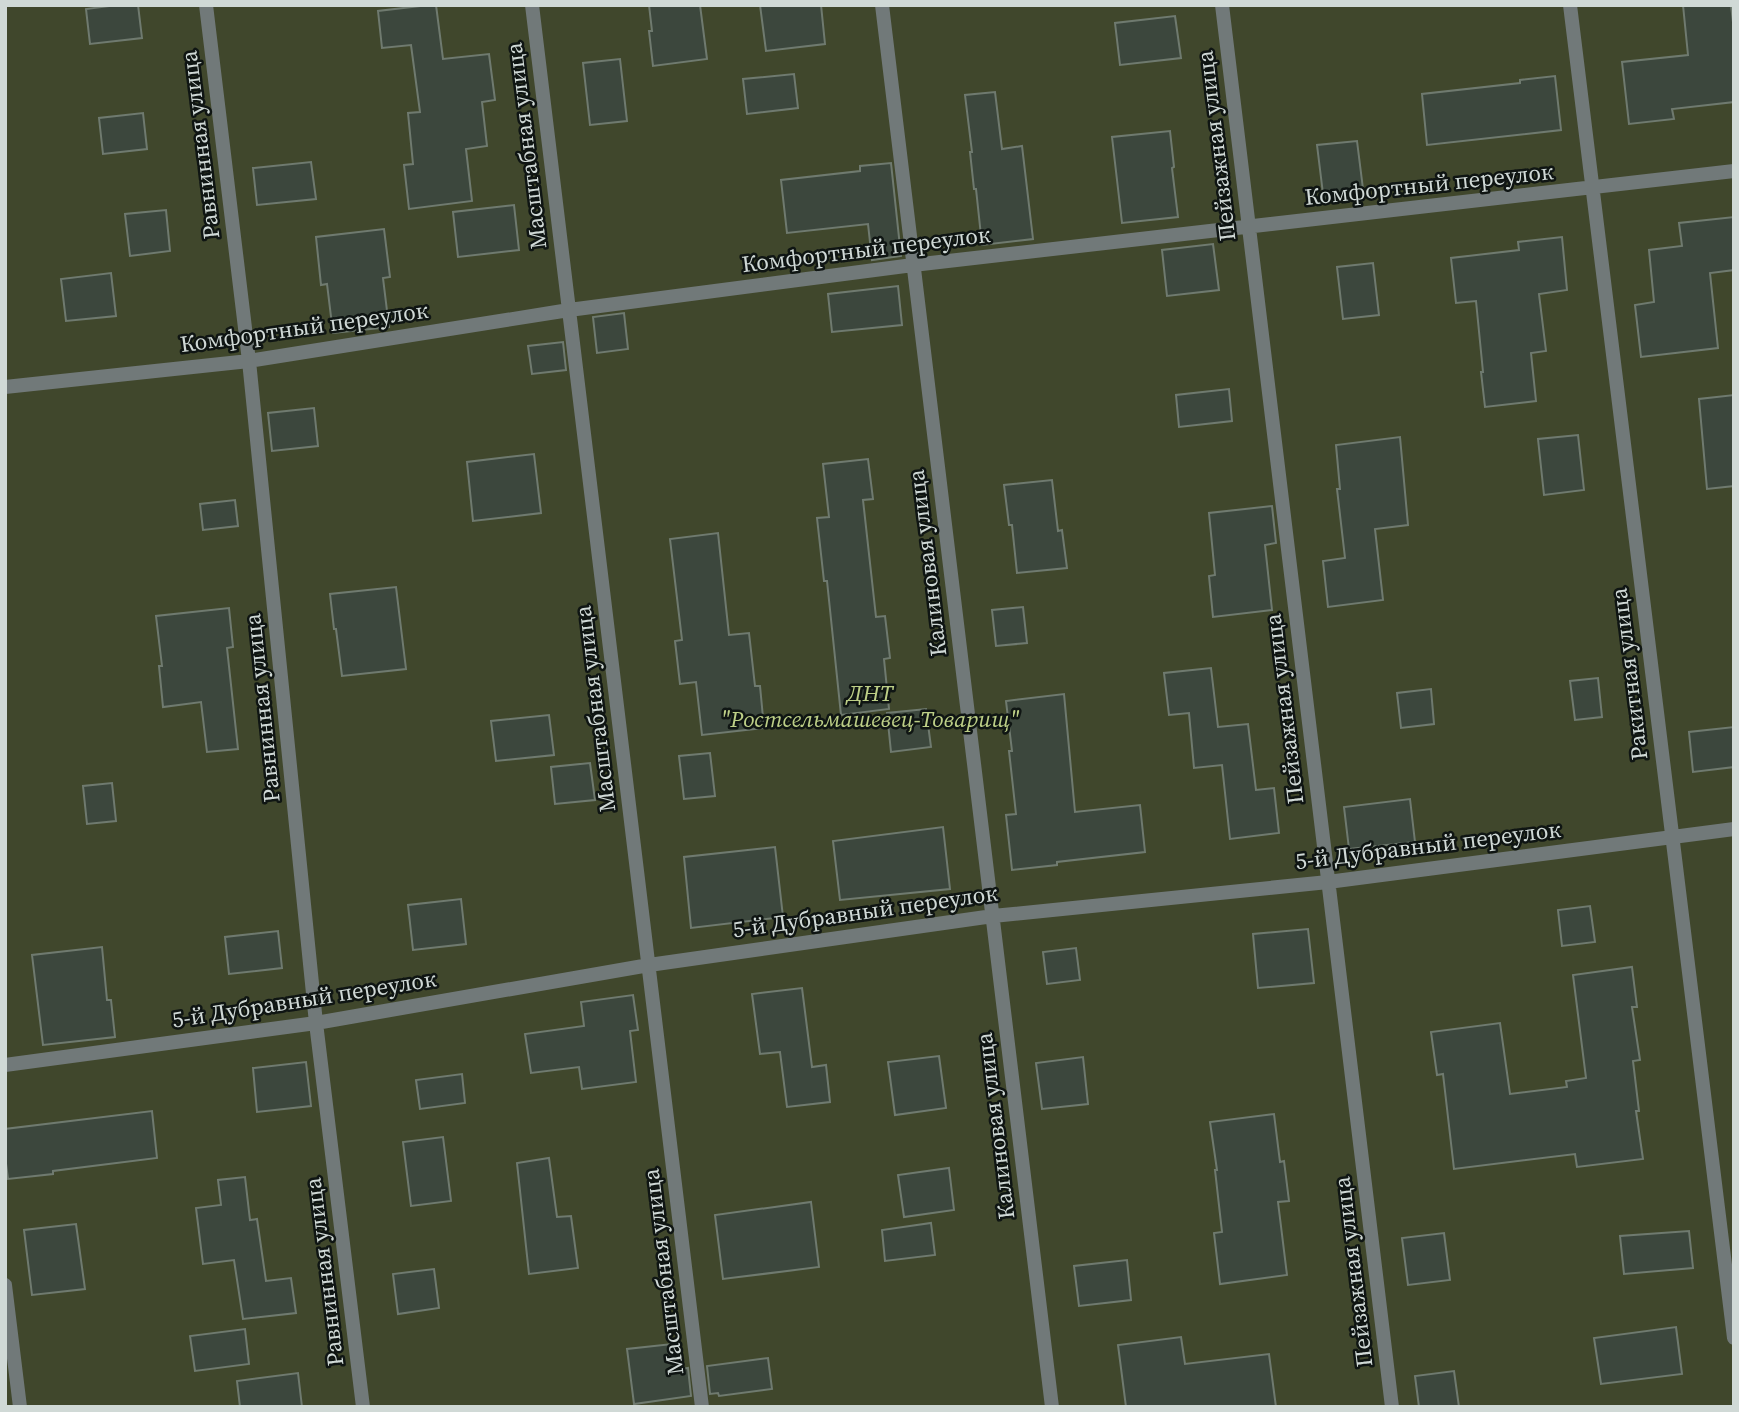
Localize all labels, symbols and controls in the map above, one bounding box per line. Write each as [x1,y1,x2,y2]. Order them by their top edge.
street label: Масштабная улица [497,41,555,251]
street label: Равнинная улица [173,49,227,241]
street label: Пейзажная улица [1188,49,1244,243]
street label: Комфортный переулок [1303,155,1555,213]
street label: Комфортный переулок [740,218,992,280]
street label: Комфортный переулок [178,294,430,360]
street label: Калиновая улица [900,468,954,658]
street label: Ракитная улица [1603,586,1655,762]
street label: Масштабная улица [566,604,624,814]
street label: Равнинная улица [236,612,288,804]
street label: Пейзажная улица [1256,612,1312,806]
park label: ДНТ "Ростсельмашевец-Товарищ" [720,677,1020,735]
street label: 5-й Дубравный переулок [1293,813,1563,877]
street label: 5-й Дубравный переулок [730,877,1000,945]
street label: 5-й Дубравный переулок [169,962,439,1036]
street label: Калиновая улица [968,1031,1022,1221]
street label: Масштабная улица [634,1167,692,1377]
street label: Пейзажная улица [1325,1175,1381,1369]
street label: Равнинная улица [297,1176,351,1368]

